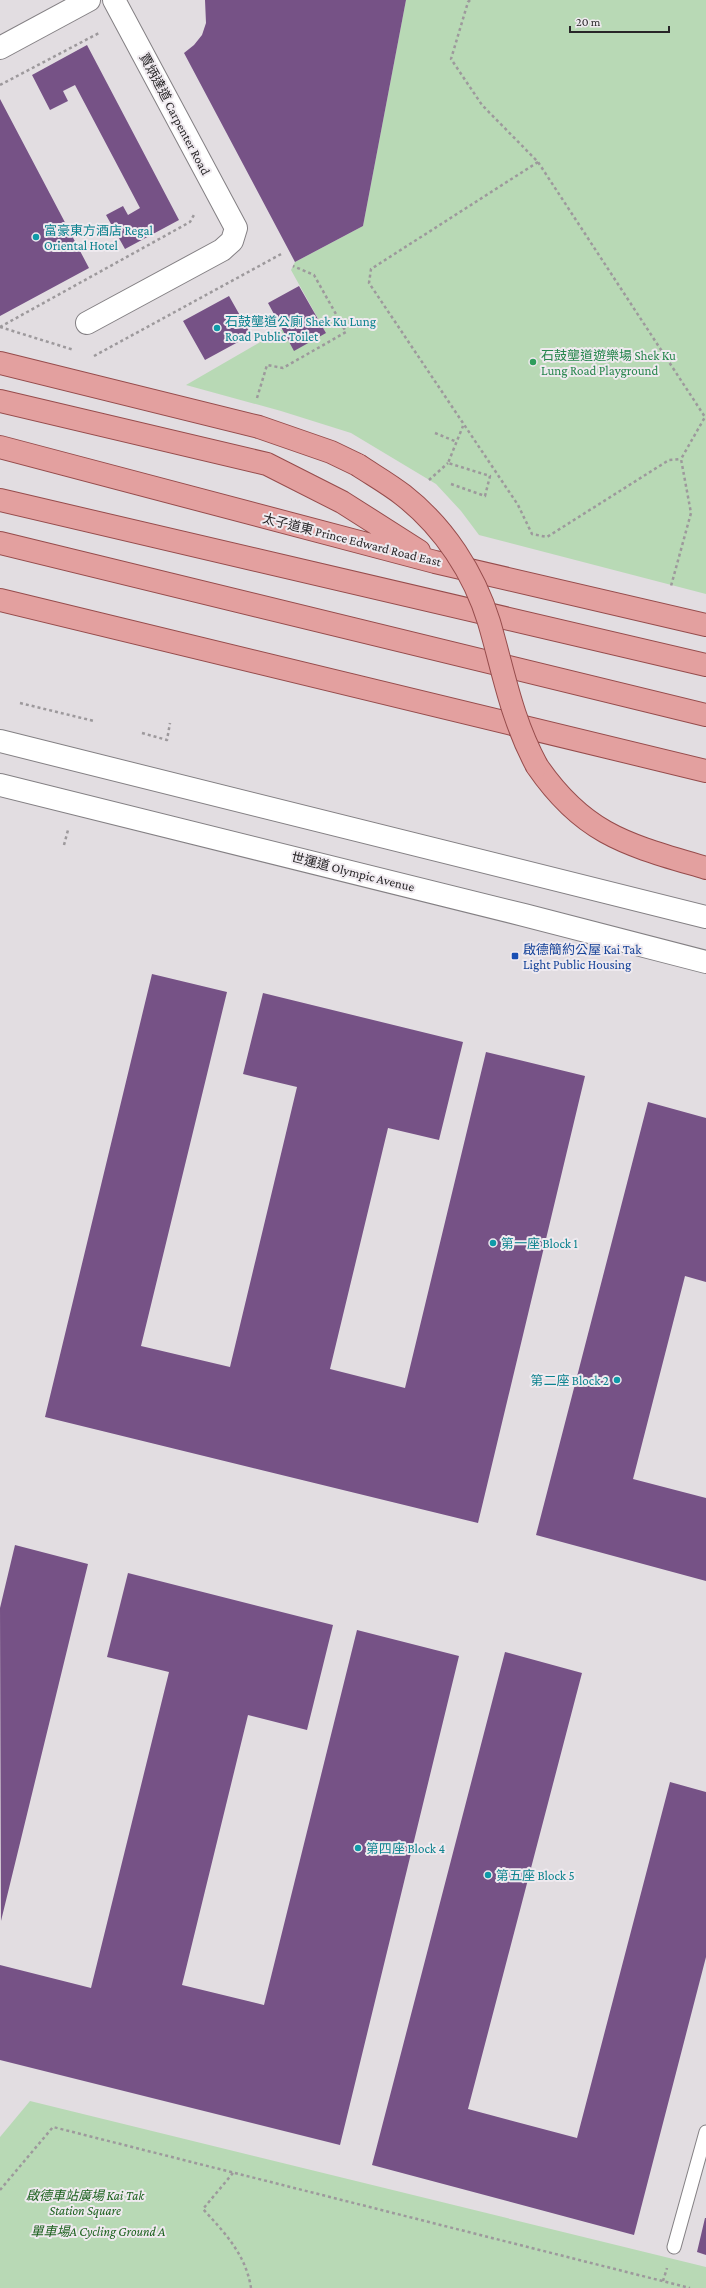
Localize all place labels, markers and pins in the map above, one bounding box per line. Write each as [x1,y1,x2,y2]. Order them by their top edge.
place label: 富豪東方酒店 Regal Oriental Hotel [44,223,153,253]
marker: 富豪東方酒店 Regal Oriental Hotel [31,232,41,242]
place label: 石鼓壟道公廁 Shek Ku Lung Road Public Toilet [225,314,377,344]
marker: 石鼓壟道公廁 Shek Ku Lung Road Public Toilet [212,323,222,333]
place label: 石鼓壟道遊樂場 Shek Ku Lung Road Playground [541,348,676,378]
marker: 石鼓壟道遊樂場 Shek Ku Lung Road Playground [528,357,538,367]
place label: 啟德簡約公屋 Kai Tak Light Public Housing [523,942,642,972]
marker: 啟德簡約公屋 Kai Tak Light Public Housing [510,951,520,961]
place label: 第一座 Block 1 [501,1236,578,1251]
marker: 第一座 Block 1 [488,1238,498,1248]
place label: 第二座 Block 2 [530,1373,609,1388]
marker: 第二座 Block 2 [612,1375,622,1385]
place label: 第四座 Block 4 [366,1841,445,1856]
marker: 第四座 Block 4 [353,1843,363,1853]
place label: 第五座 Block 5 [496,1868,575,1883]
marker: 第五座 Block 5 [483,1870,493,1880]

